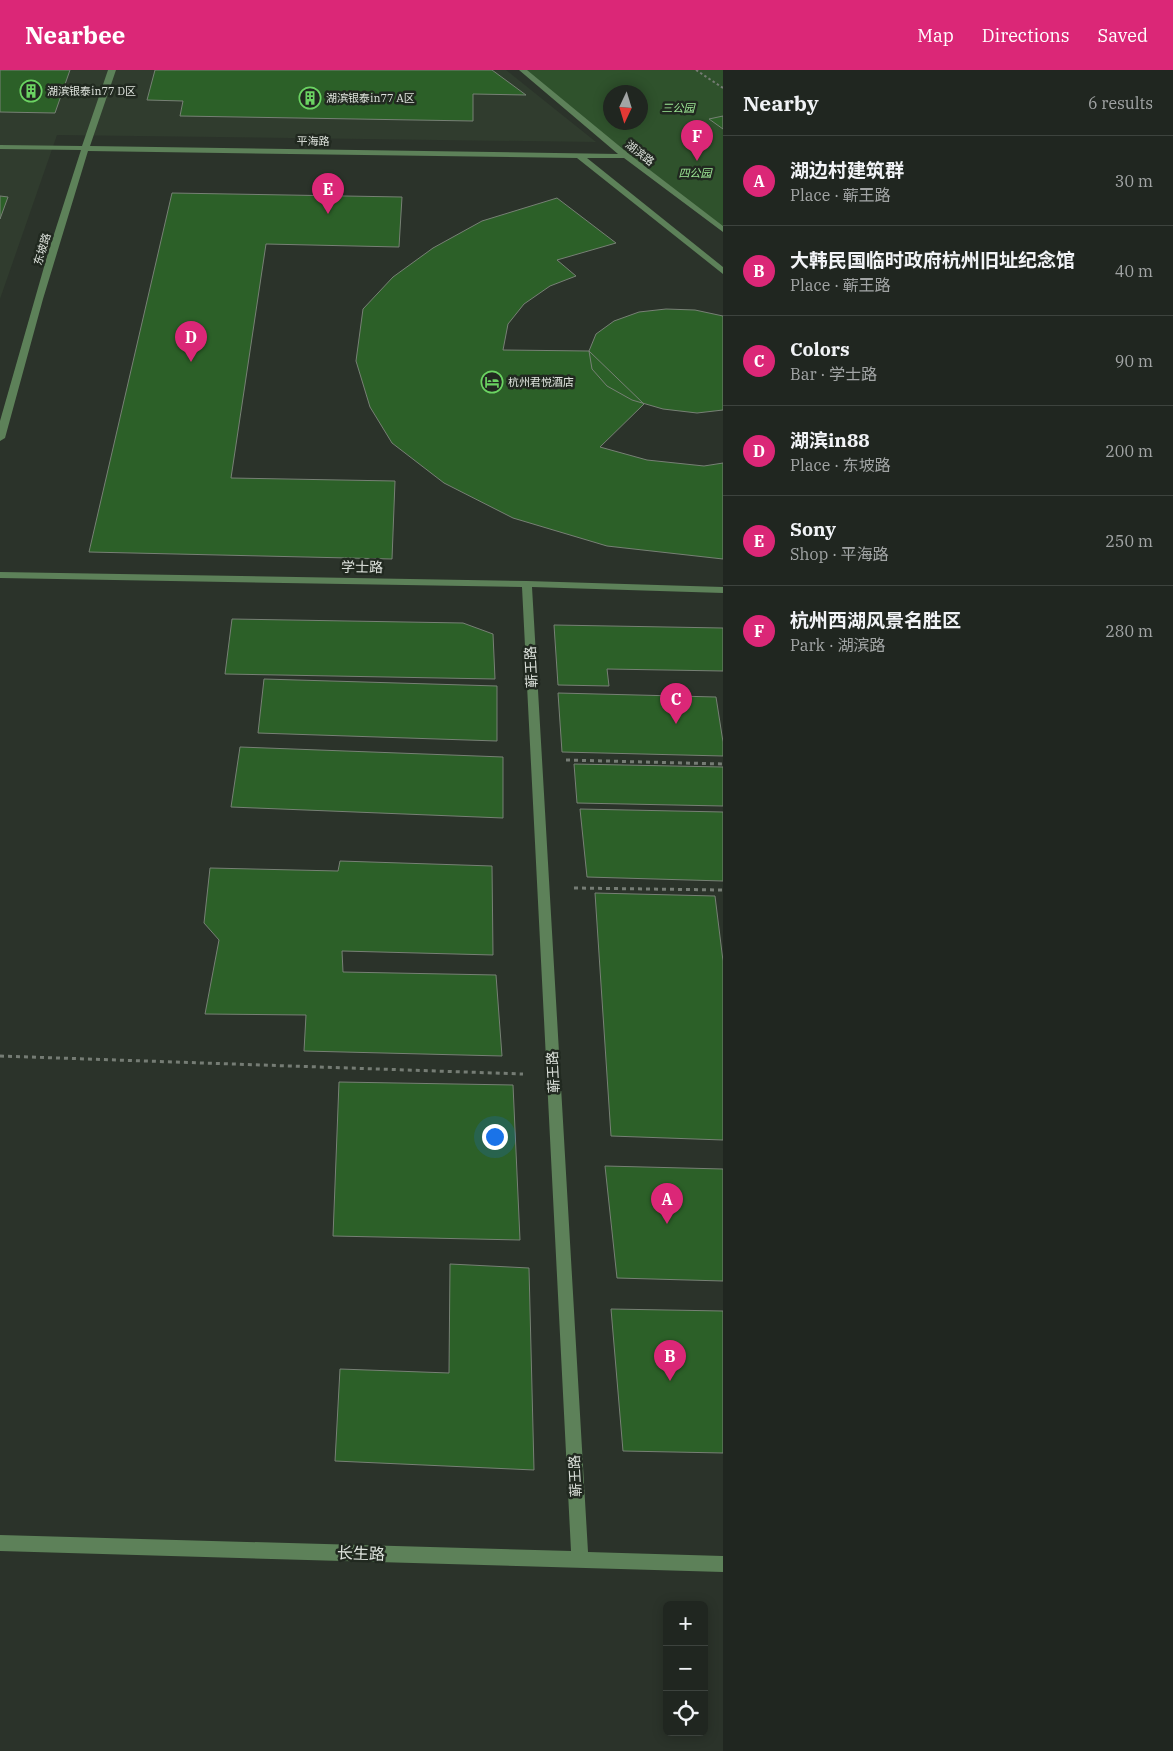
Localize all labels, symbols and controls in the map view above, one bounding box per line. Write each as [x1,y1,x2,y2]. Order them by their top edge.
text: Nearbee [25,19,125,51]
text: Map [917,24,954,47]
text: Directions [982,24,1070,47]
text: Saved [1098,24,1148,47]
building icon: 湖滨银泰in77 D区 [19,79,43,103]
place label: 湖滨银泰in77 D区 [47,84,136,98]
north arrow [603,85,648,130]
building icon: 湖滨银泰in77 A区 [298,86,322,110]
text: Nearby [743,89,819,117]
place label: 湖滨银泰in77 A区 [326,91,415,105]
text: 6 results [1088,93,1153,113]
park label: 三公园 [662,101,696,115]
pin: F [681,120,713,161]
street label: 平海路 [296,134,330,148]
street label: 湖滨路 [623,137,657,169]
text: 湖边村建筑群 [790,158,904,182]
park label: 四公园 [679,166,713,180]
text: A [753,171,765,191]
text: 30 m [1115,171,1153,191]
pin: E [312,173,344,214]
text: Place · 蕲王路 [790,185,891,205]
street label: 东坡路 [30,231,54,267]
text: 大韩民国临时政府杭州旧址纪念馆 [790,248,1075,272]
text: B [753,261,765,281]
text: 40 m [1115,261,1153,281]
text: Place · 蕲王路 [790,275,891,295]
pin: D [175,321,207,362]
text: Colors [790,337,850,361]
text: C [754,351,764,371]
text: 90 m [1115,351,1153,371]
text: Bar · 学士路 [790,364,877,384]
hotel icon: 杭州君悦酒店 [480,370,504,394]
place label: 杭州君悦酒店 [508,375,574,389]
text: 湖滨in88 [790,428,870,452]
text: D [753,441,765,461]
text: 200 m [1105,441,1153,461]
text: Place · 东坡路 [790,455,891,475]
text: Sony [790,517,836,541]
text: E [754,531,764,551]
text: 250 m [1105,531,1153,551]
text: Shop · 平海路 [790,544,889,564]
street label: 学士路 [341,558,383,576]
text: 杭州西湖风景名胜区 [790,608,961,632]
text: F [754,621,764,641]
text: 280 m [1105,621,1153,641]
text: Park · 湖滨路 [790,635,886,655]
street label: 蕲王路 [521,646,541,688]
pin: C [660,683,692,724]
street label: 蕲王路 [543,1051,563,1093]
your location [482,1124,508,1150]
pin: A [651,1183,683,1224]
pin: B [654,1340,686,1381]
street label: 蕲王路 [565,1455,585,1497]
street label: 长生路 [337,1542,385,1564]
map controls [663,1601,708,1736]
button: + [663,1601,708,1646]
button: − [663,1646,708,1691]
button: locate [663,1691,708,1736]

